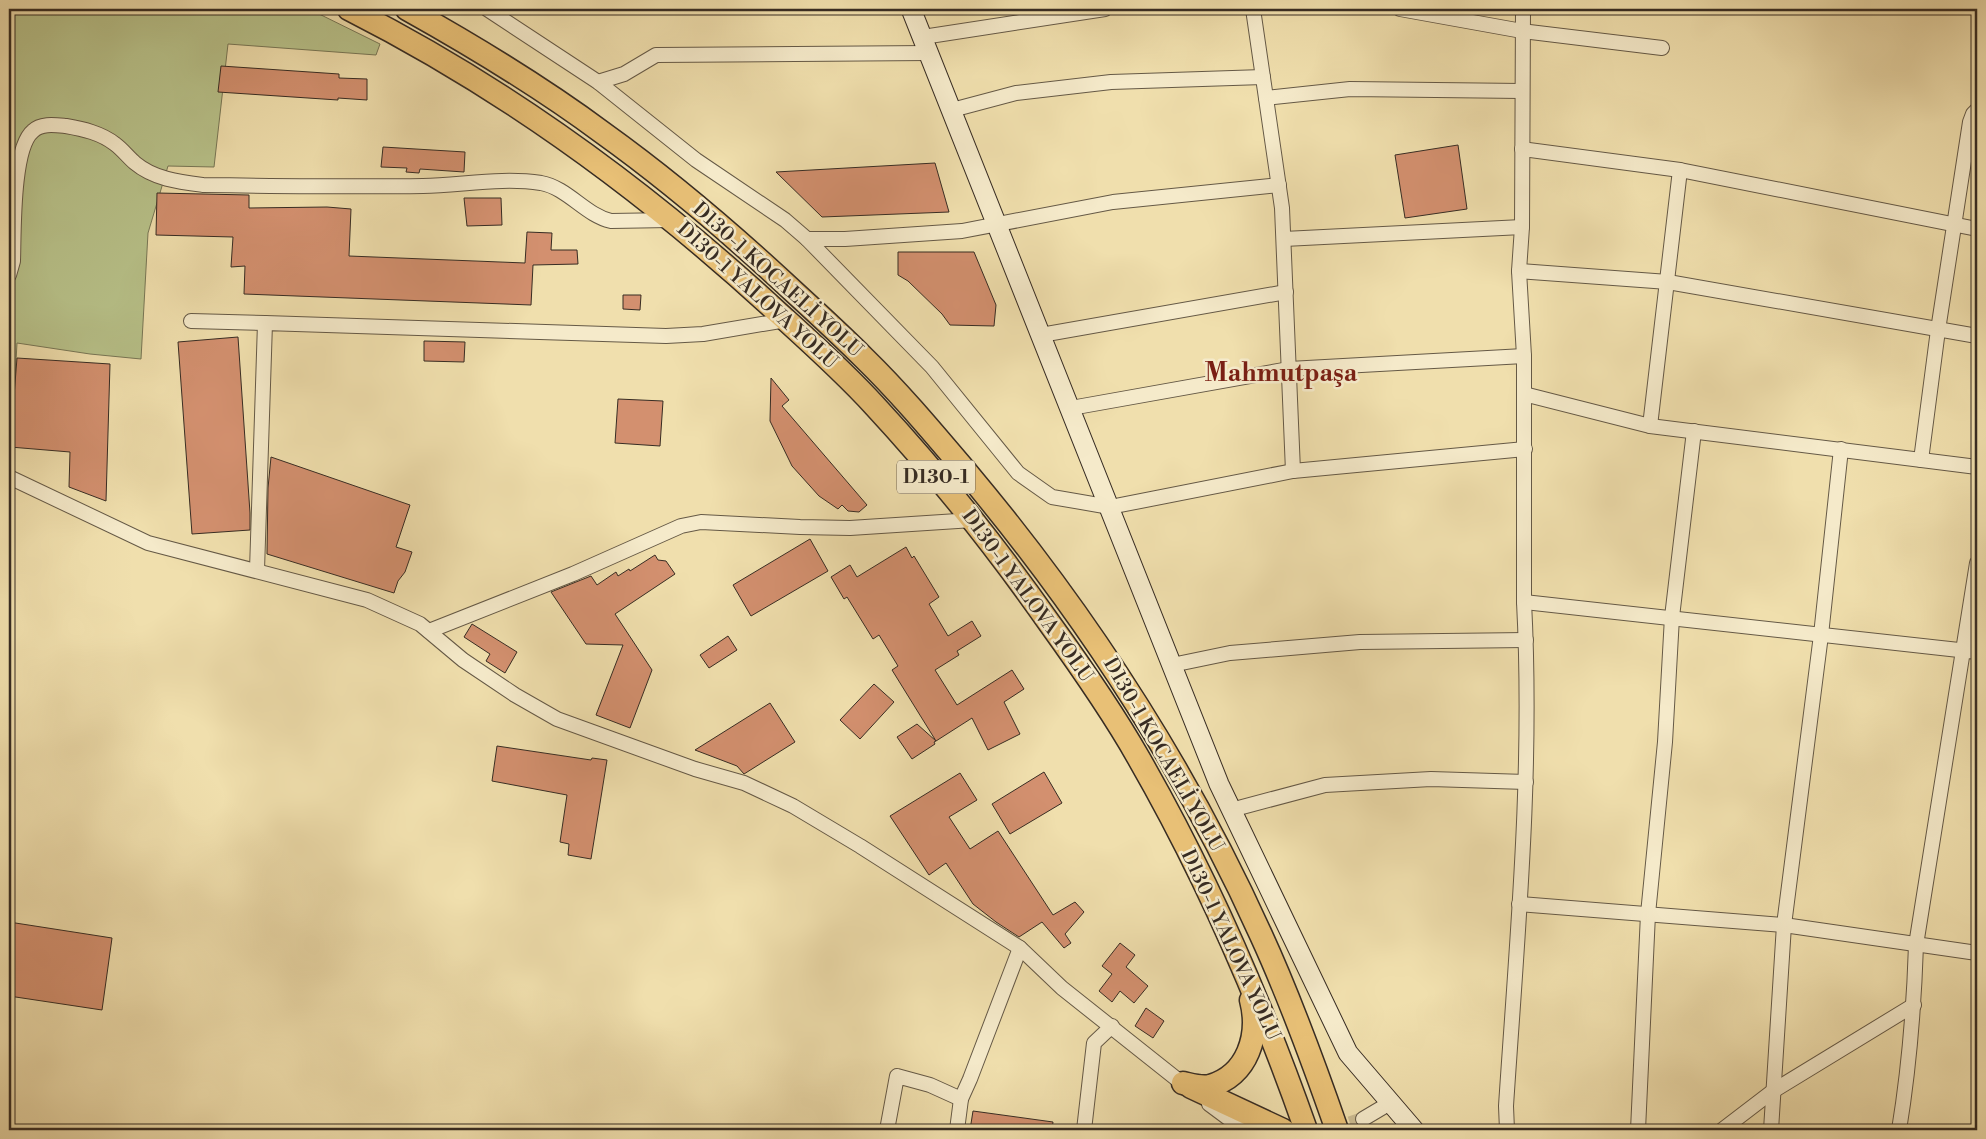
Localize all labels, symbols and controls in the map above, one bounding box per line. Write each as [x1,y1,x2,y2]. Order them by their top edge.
street label: D130-1 KOCAELİ YOLU [687,196,868,363]
street label: D130-1 YALOVA YOLU [671,217,843,375]
district label: Mahmutpaşa [1205,358,1358,389]
road number: D130-1 [897,461,975,494]
street label: D130-1 YALOVA YOLU [956,505,1098,688]
street label: D130-1 KOCAELİ YOLU [1097,653,1230,857]
street label: D130-1 YALOVA YOLU [1175,846,1285,1045]

